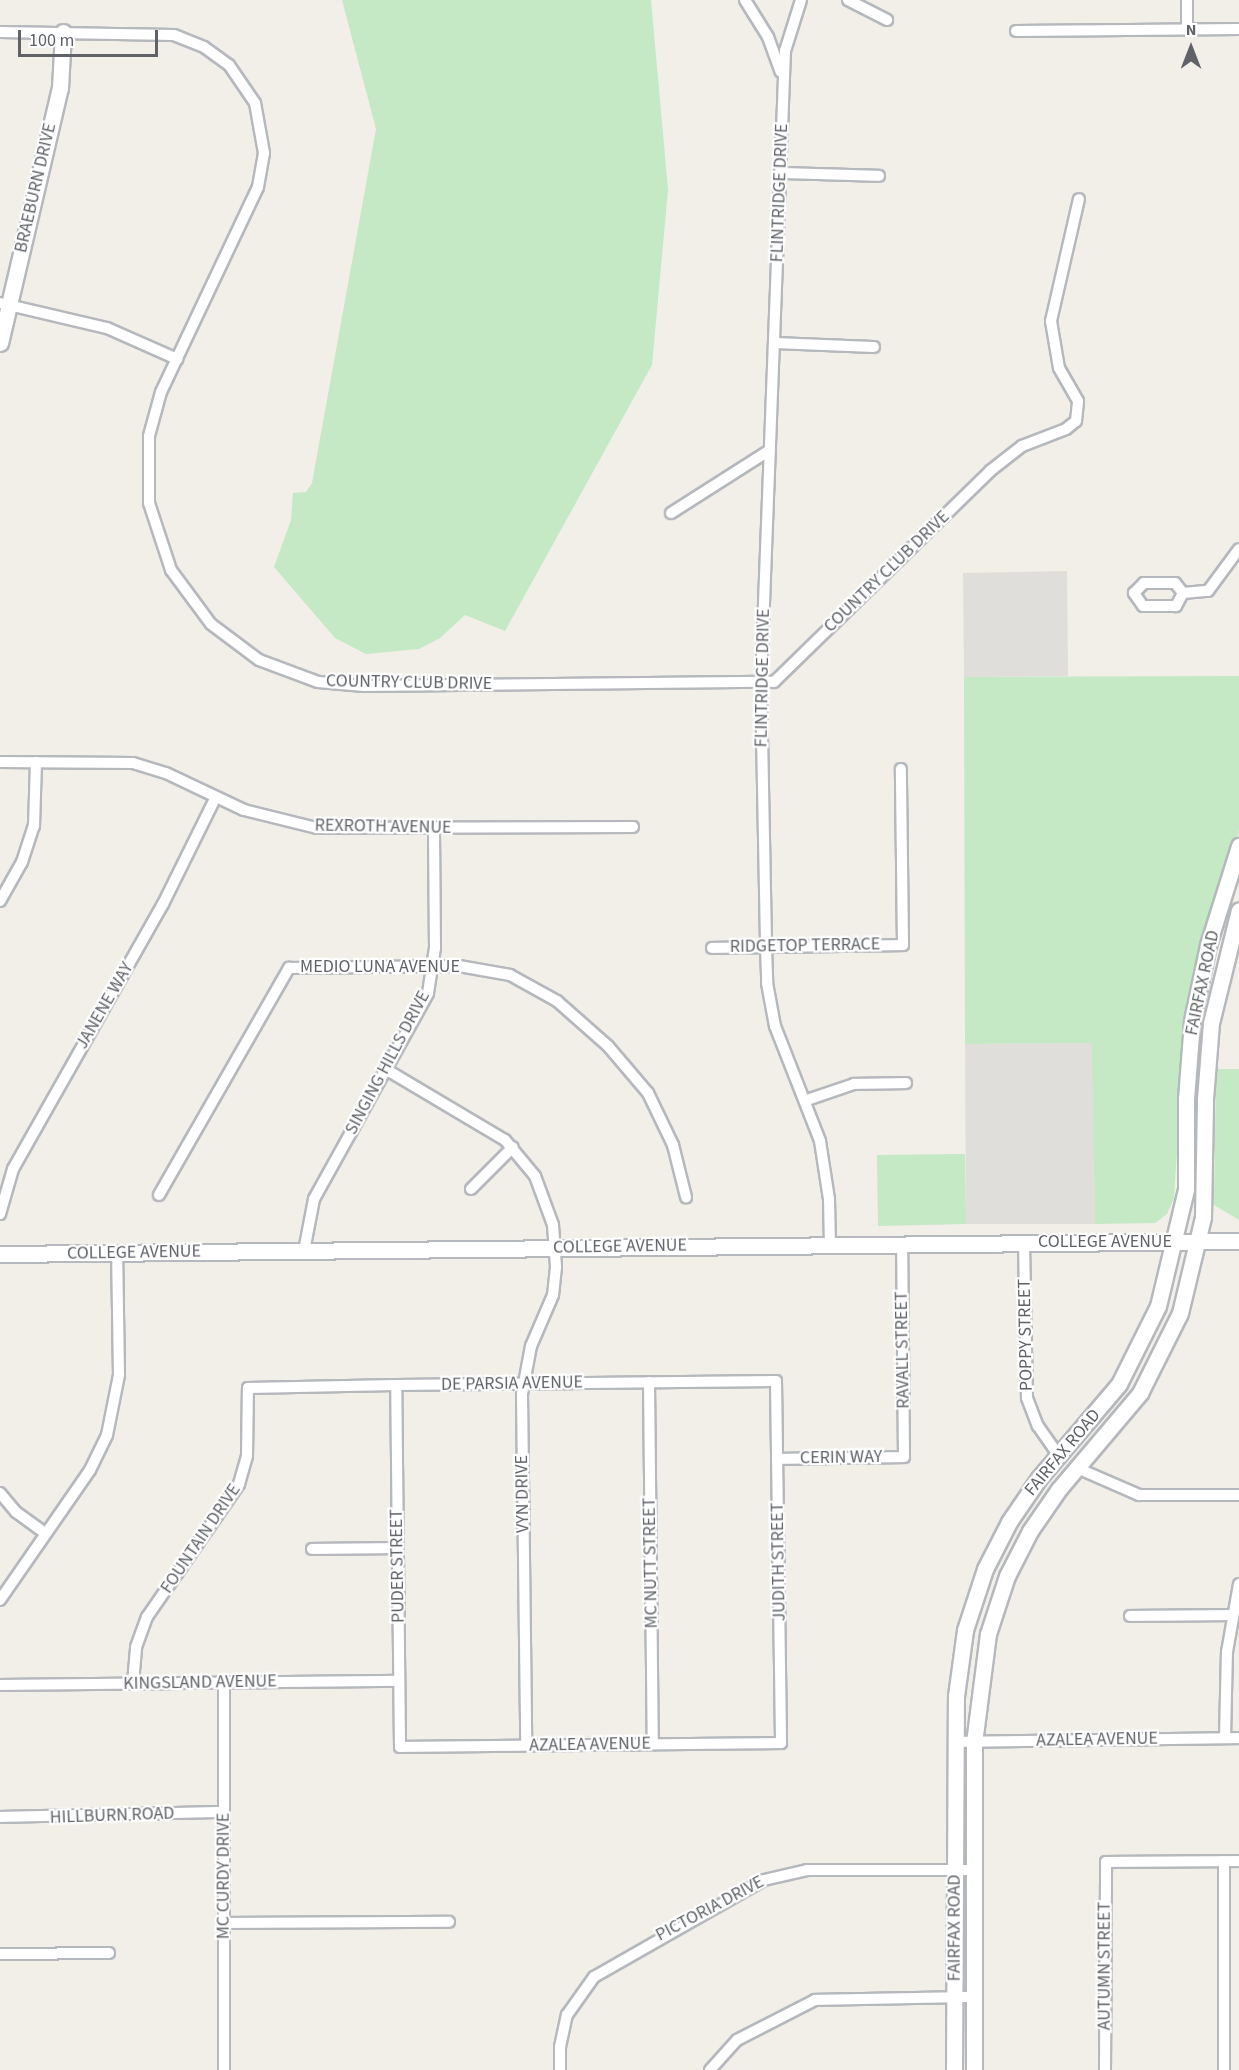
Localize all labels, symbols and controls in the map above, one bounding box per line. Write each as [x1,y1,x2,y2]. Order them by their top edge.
scale bar [21,18,160,56]
north arrow [1161,18,1221,78]
text: N [1186,19,1196,41]
text: 100 m [29,28,74,53]
street label: BRAEBURN DRIVE [11,121,61,255]
street label: FLINTRIDGE DRIVE [767,123,793,263]
street label: COUNTRY CLUB DRIVE [820,507,954,637]
street label: FLINTRIDGE DRIVE [751,608,775,748]
street label: COUNTRY CLUB DRIVE [326,671,492,695]
street label: REXROTH AVENUE [314,815,452,839]
street label: FAIRFAX ROAD [1181,929,1225,1037]
street label: RIDGETOP TERRACE [730,934,880,958]
street label: MEDIO LUNA AVENUE [300,956,460,978]
street label: JANENE WAY [72,959,138,1053]
street label: SINGING HILLS DRIVE [341,987,435,1139]
street label: COLLEGE AVENUE [1038,1231,1172,1253]
street label: COLLEGE AVENUE [553,1235,687,1259]
street label: COLLEGE AVENUE [67,1241,201,1265]
street label: POPPY STREET [1014,1279,1038,1391]
street label: RAVALL STREET [891,1291,915,1409]
street label: DE PARSIA AVENUE [441,1372,583,1396]
street label: FAIRFAX ROAD [1020,1405,1106,1501]
street label: CERIN WAY [800,1446,882,1470]
street label: VYN DRIVE [512,1455,534,1533]
street label: FOUNTAIN DRIVE [156,1480,246,1598]
street label: MC NUTT STREET [639,1497,663,1629]
street label: JUDITH STREET [767,1502,791,1622]
street label: PUDER STREET [386,1509,410,1623]
street label: KINGSLAND AVENUE [123,1671,277,1695]
street label: AZALEA AVENUE [1036,1728,1158,1752]
street label: AZALEA AVENUE [529,1733,651,1757]
street label: HILLBURN ROAD [49,1803,175,1829]
street label: MC CURDY DRIVE [213,1813,235,1939]
street label: PICTORIA DRIVE [652,1871,768,1947]
street label: FAIRFAX ROAD [944,1875,966,1981]
street label: AUTUMN STREET [1094,1902,1116,2030]

